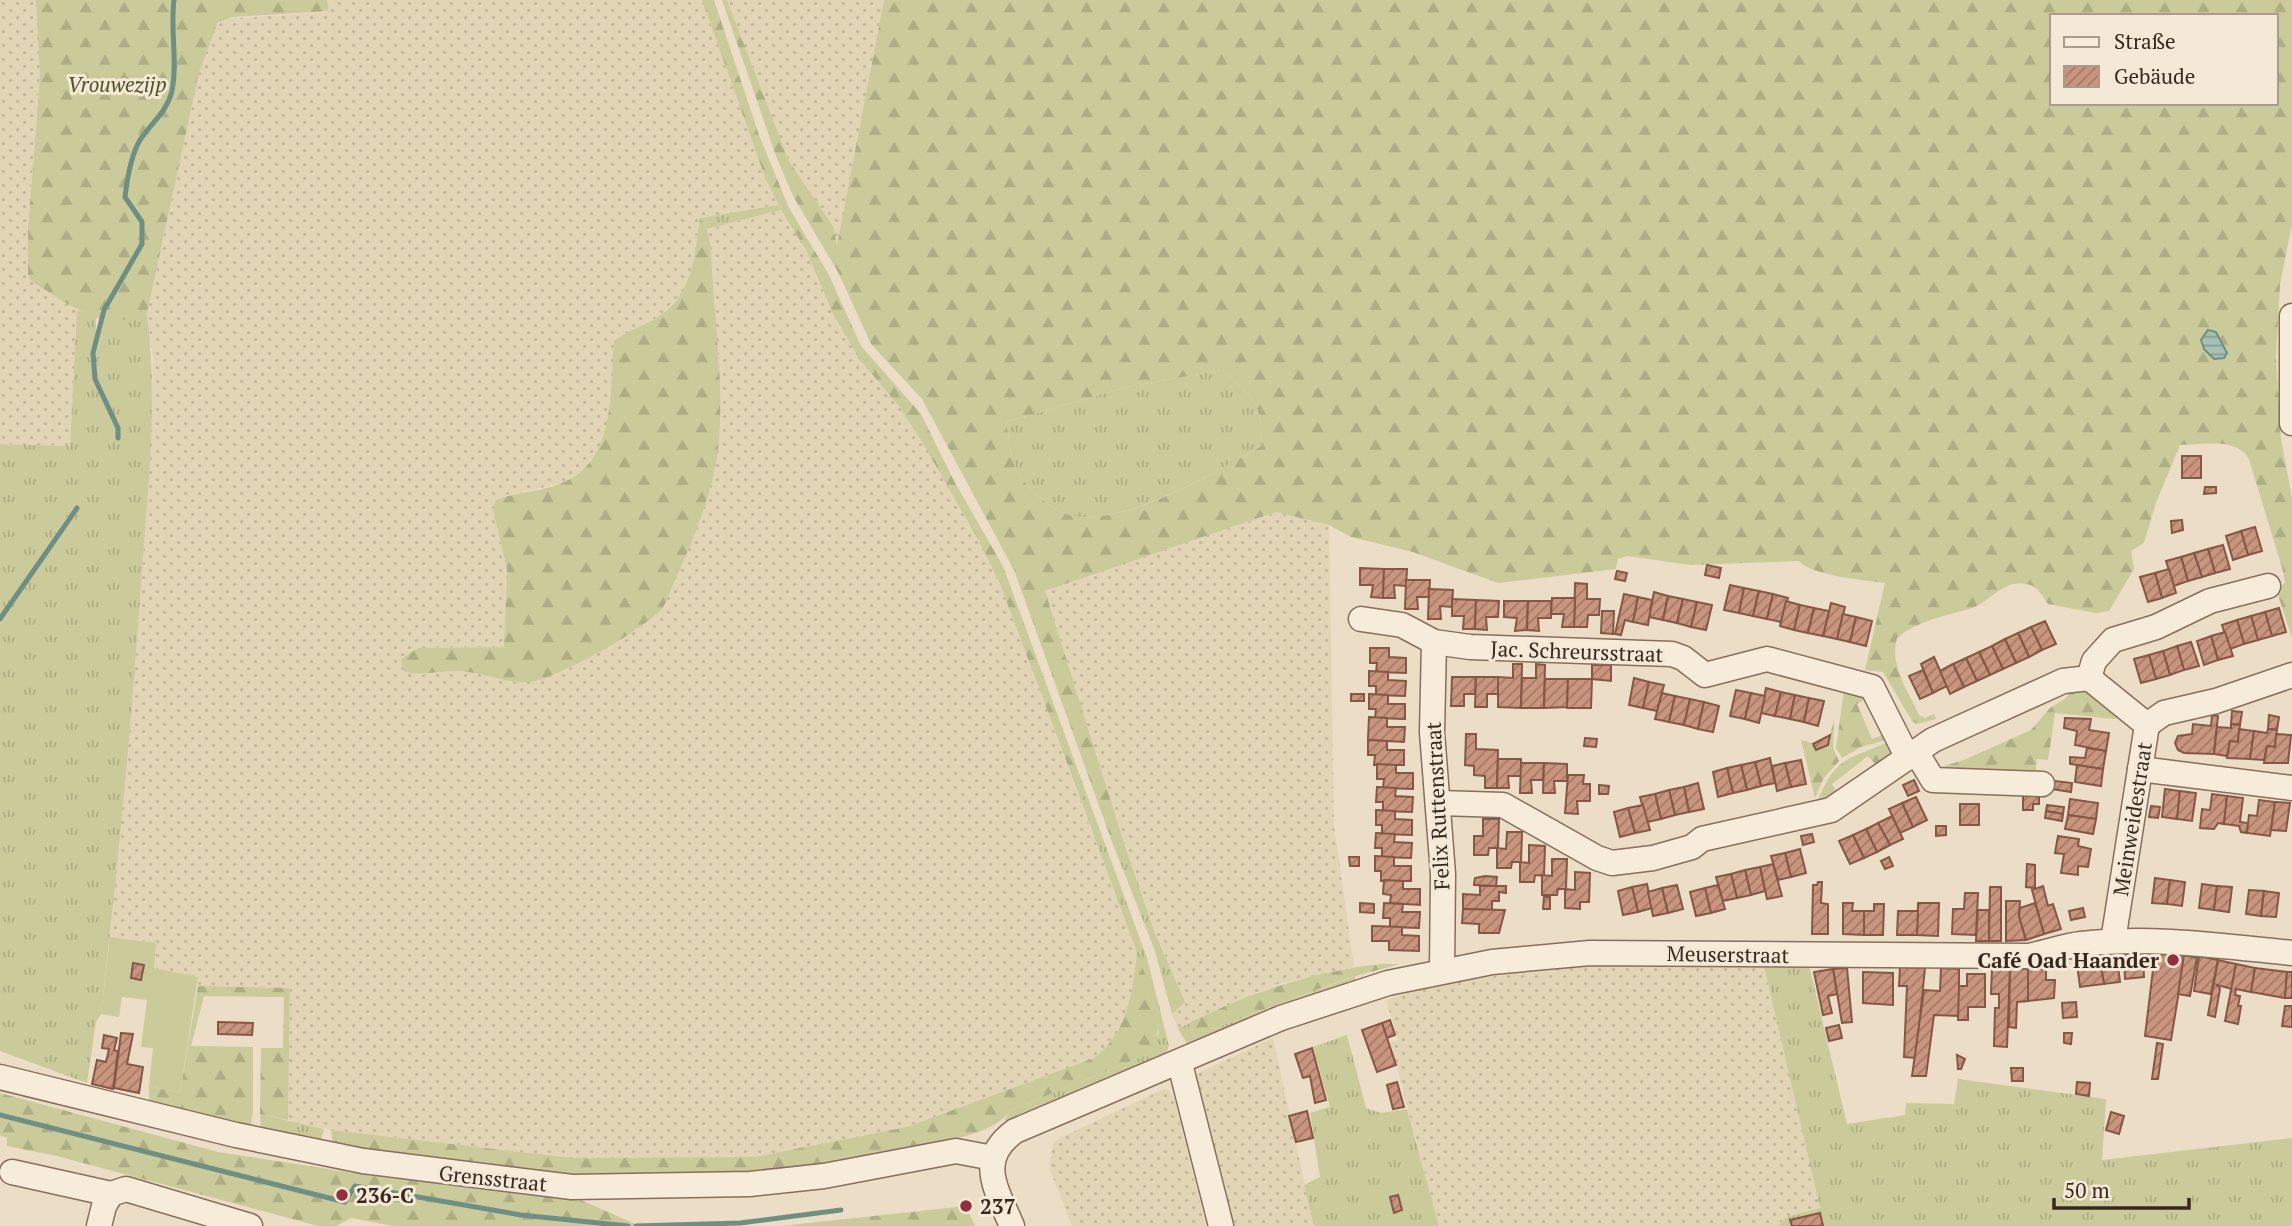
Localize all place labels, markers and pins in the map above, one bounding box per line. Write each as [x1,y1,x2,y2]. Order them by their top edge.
place label: Café Oad Haander [1977,946,2159,974]
marker: Café Oad Haander [2165,952,2181,968]
place label: 236-C [356,1181,414,1209]
marker: 236-C [334,1187,350,1203]
place label: 237 [980,1192,1016,1220]
marker: 237 [958,1198,974,1214]

